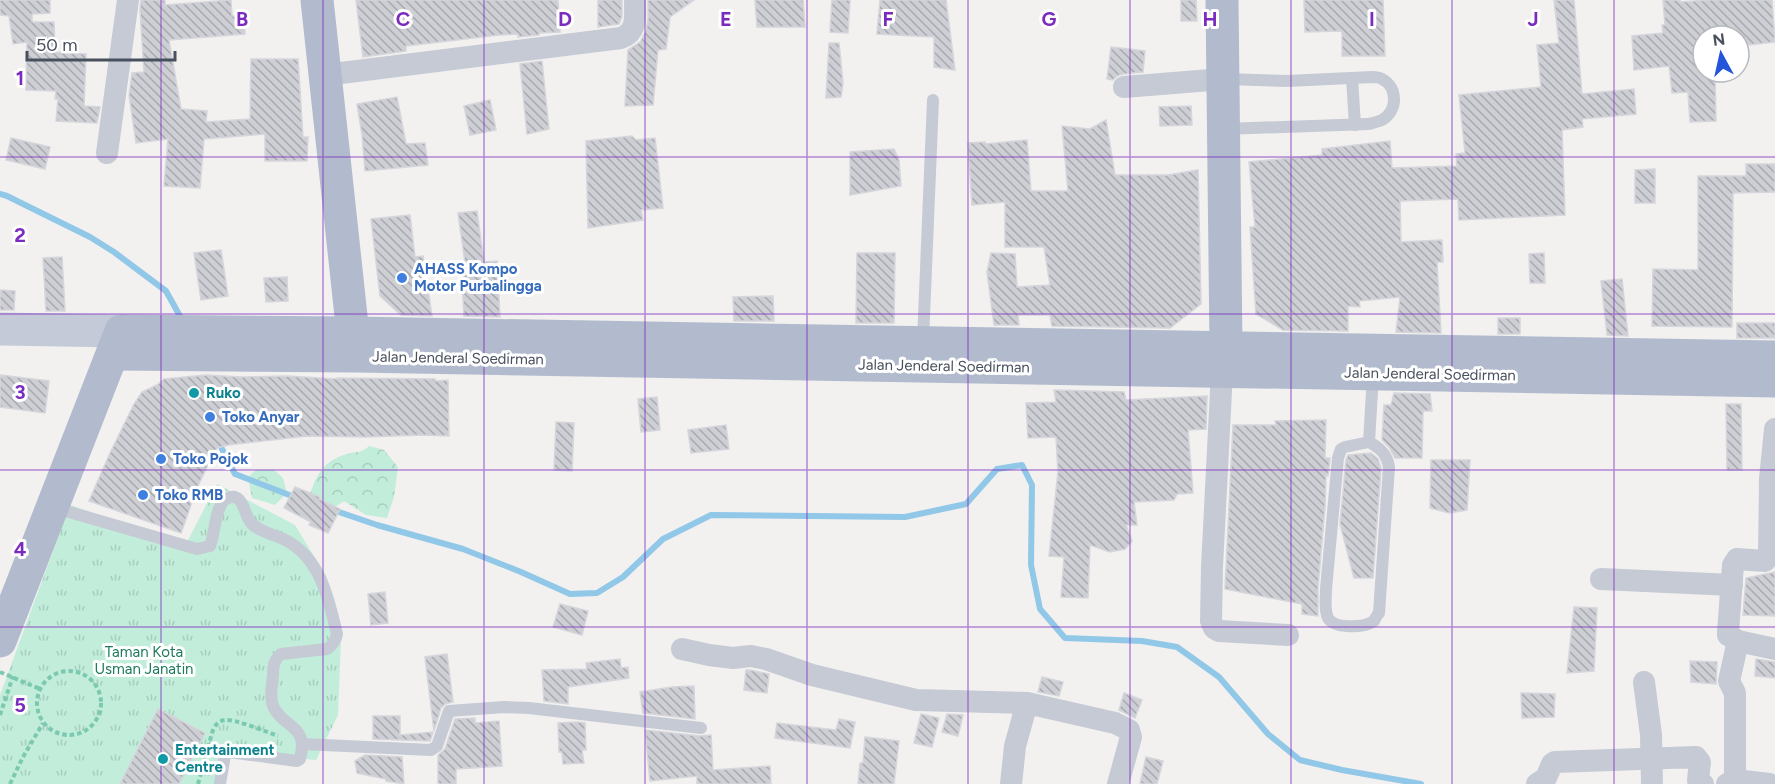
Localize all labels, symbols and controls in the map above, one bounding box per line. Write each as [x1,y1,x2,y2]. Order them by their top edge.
text: B [236,7,248,31]
text: C [396,7,410,31]
text: D [558,7,572,31]
text: E [720,7,732,31]
text: F [882,7,894,31]
text: G [1042,7,1057,31]
text: H [1203,7,1218,31]
text: I [1369,7,1375,31]
text: J [1527,7,1539,31]
scale bar [27,24,176,62]
north arrow [1691,24,1751,84]
text: N [1712,29,1726,50]
text: 50 m [36,34,78,56]
text: 1 [16,66,24,90]
text: 2 [14,223,26,247]
place label: AHASS Kompo Motor Purbalingga [414,260,542,295]
marker: AHASS Kompo Motor Purbalingga [395,271,409,285]
street label: Jalan Jenderal Soedirman [372,348,544,368]
street label: Jalan Jenderal Soedirman [858,356,1030,376]
street label: Jalan Jenderal Soedirman [1344,364,1516,384]
text: 3 [14,380,26,404]
place label: Ruko [206,384,241,402]
marker: Ruko [187,386,201,400]
place label: Toko Anyar [222,408,300,426]
marker: Toko Anyar [203,410,217,424]
place label: Toko Pojok [173,450,248,468]
marker: Toko Pojok [154,452,168,466]
place label: Toko RMB [155,486,223,504]
marker: Toko RMB [136,488,150,502]
text: 4 [14,537,27,561]
park label: Taman Kota Usman Janatin [94,643,194,678]
text: 5 [14,693,26,717]
place label: Entertainment Centre [175,741,275,776]
marker: Entertainment Centre [156,752,170,766]

